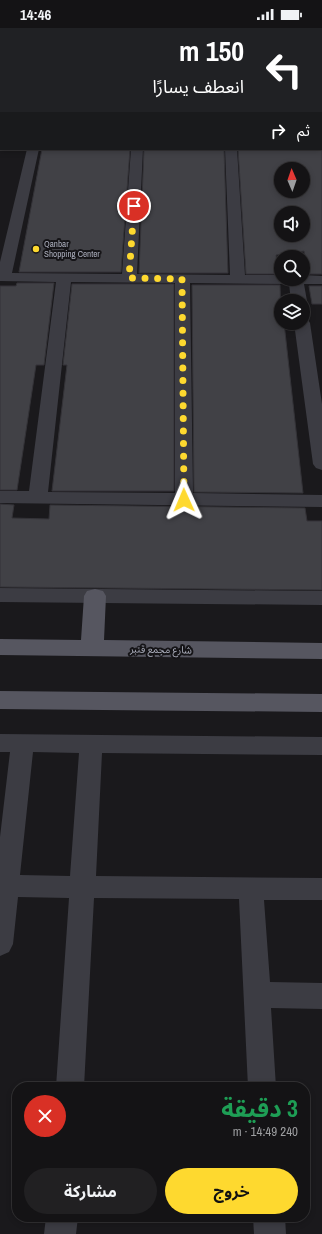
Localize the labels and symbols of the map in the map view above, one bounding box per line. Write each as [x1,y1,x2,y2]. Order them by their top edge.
north arrow [274,162,310,198]
pin [117,189,151,223]
place label: Qanbar Shopping Center [44,238,100,260]
marker: Qanbar Shopping Center [31,244,41,254]
position arrow [163,479,205,521]
street label: شارع مجمع قنبر [129,642,192,658]

